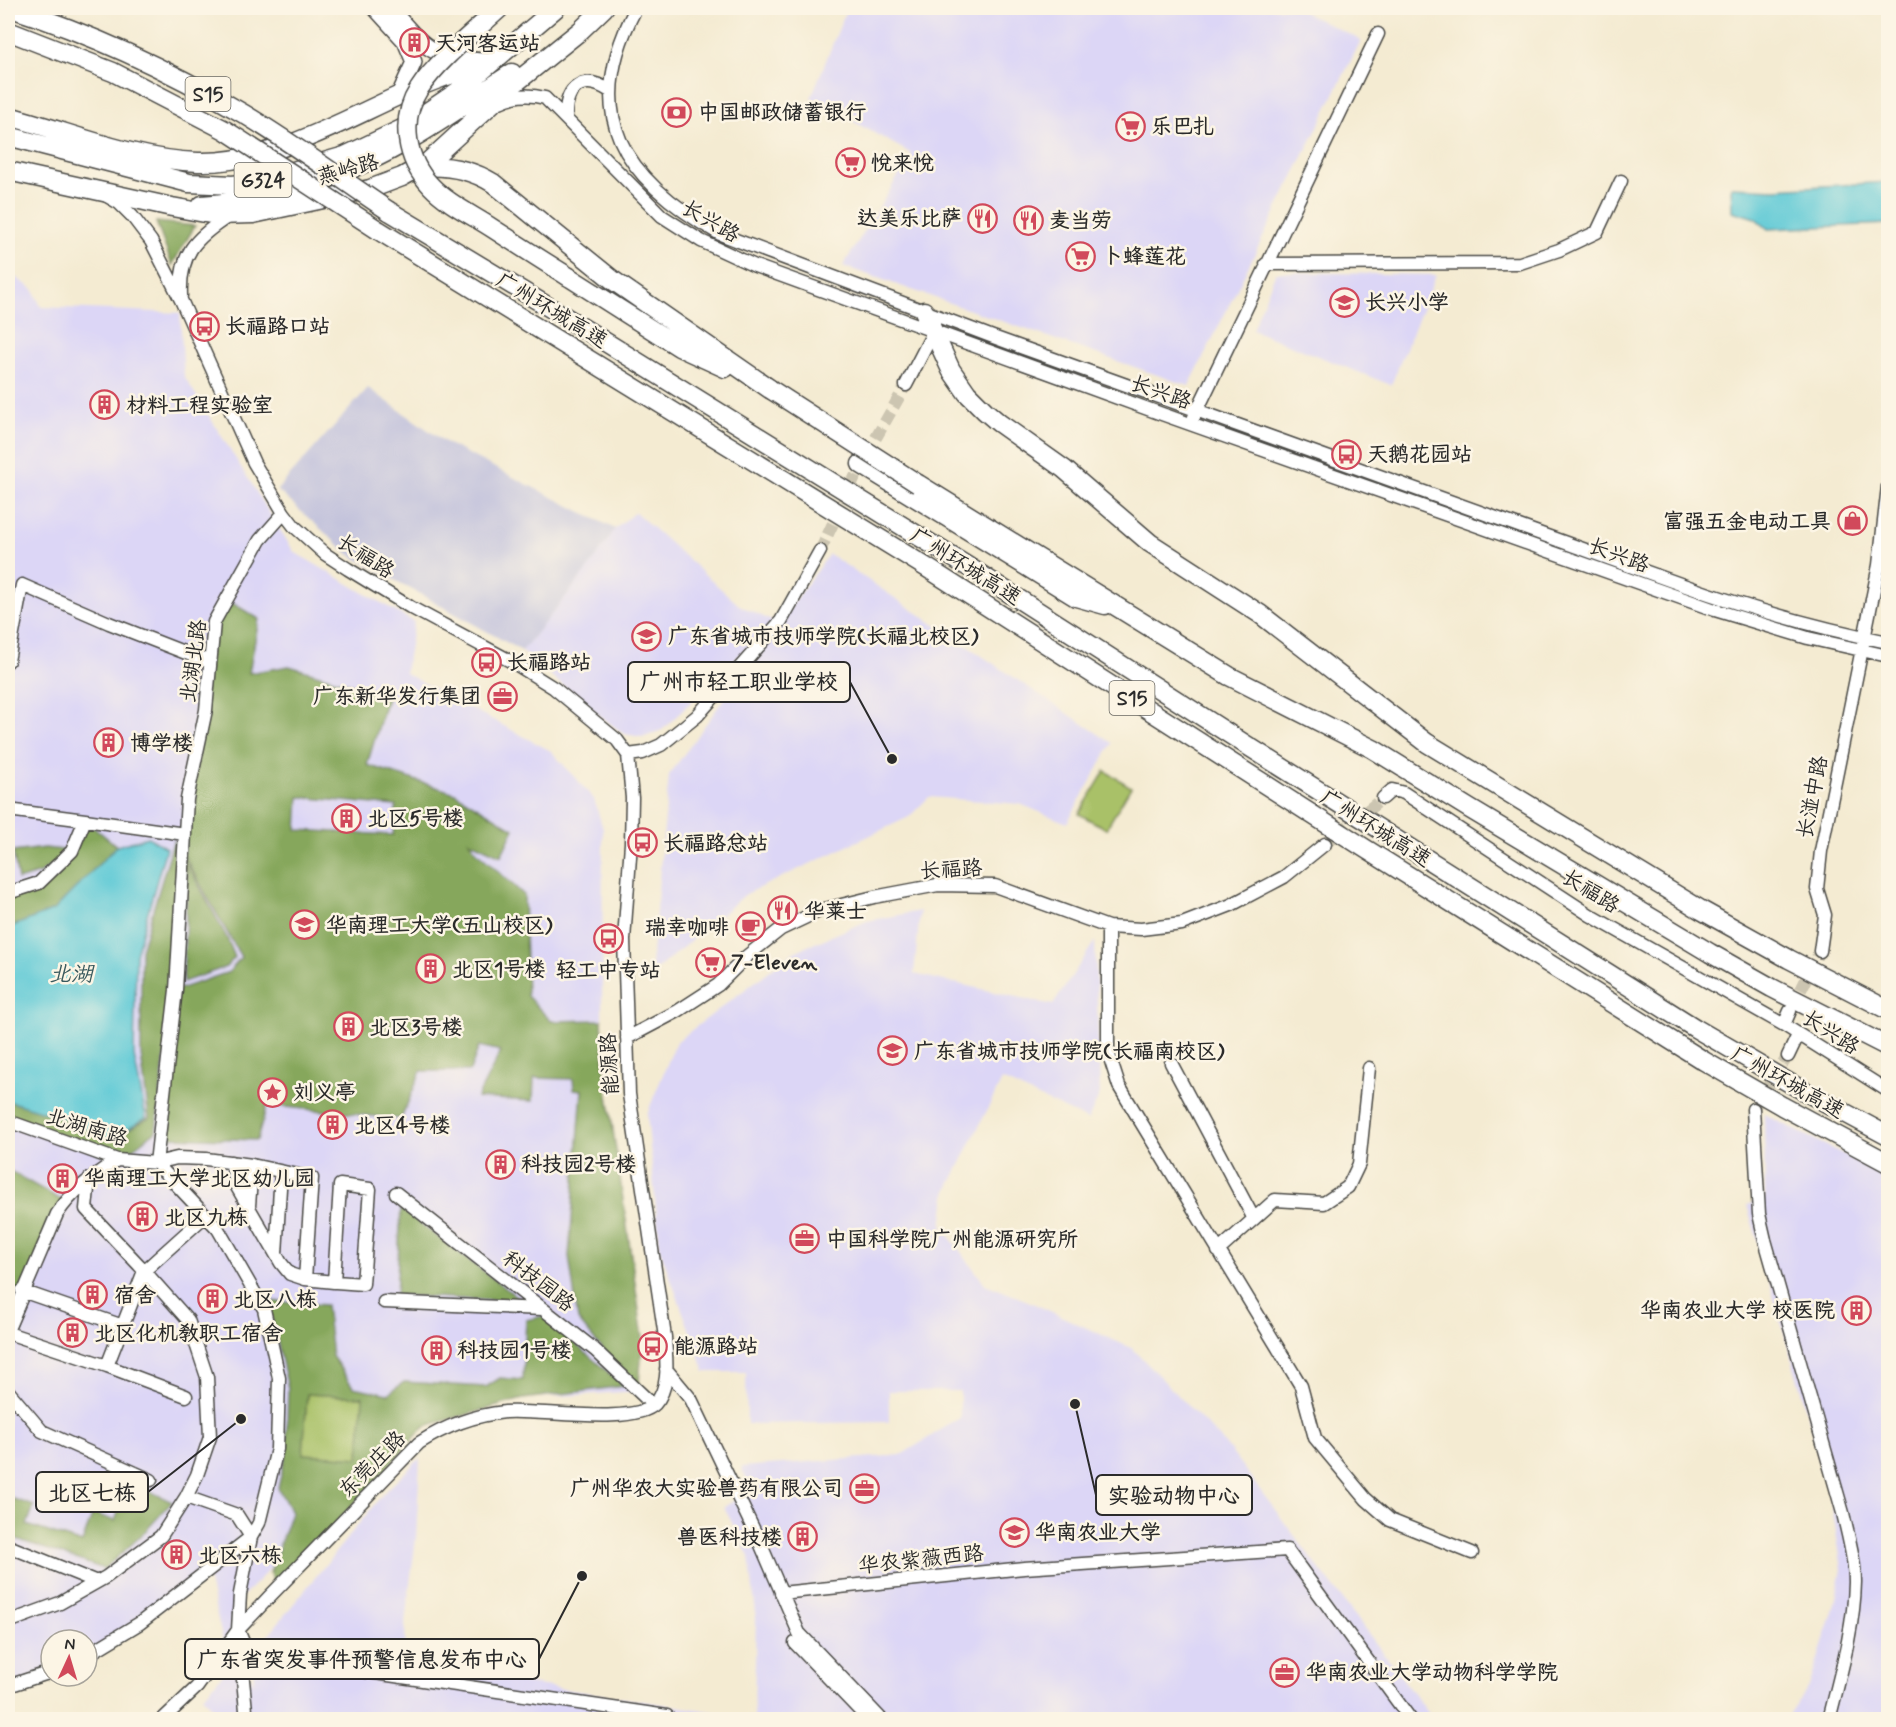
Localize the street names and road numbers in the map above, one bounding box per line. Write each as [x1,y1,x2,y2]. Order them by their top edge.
road number: S15 [186,77,230,111]
street label: 燕岭路 [314,148,382,192]
road number: G324 [234,163,292,197]
street label: 长兴路 [676,194,745,250]
street label: 广州环城高速 [490,266,613,355]
street label: 长兴路 [1126,369,1195,416]
street label: 广州环城高速 [905,522,1026,612]
street label: 长福路 [331,528,399,586]
street label: 长兴路 [1584,532,1653,580]
street label: 北湖北路 [174,618,214,705]
road number: S15 [1110,681,1154,715]
street label: 长湴中路 [1791,753,1835,841]
street label: 广州环城高速 [1315,784,1436,874]
street label: 长福路 [919,854,983,886]
street label: 长福路 [1556,863,1625,920]
street label: 长兴路 [1796,1004,1864,1062]
street label: 能源路 [594,1032,626,1096]
street label: 广州环城高速 [1726,1040,1849,1126]
street label: 北湖南路 [42,1102,131,1154]
street label: 科技园路 [497,1245,580,1319]
street label: 东莞庄路 [333,1425,412,1504]
street label: 华农紫薇西路 [857,1539,985,1581]

